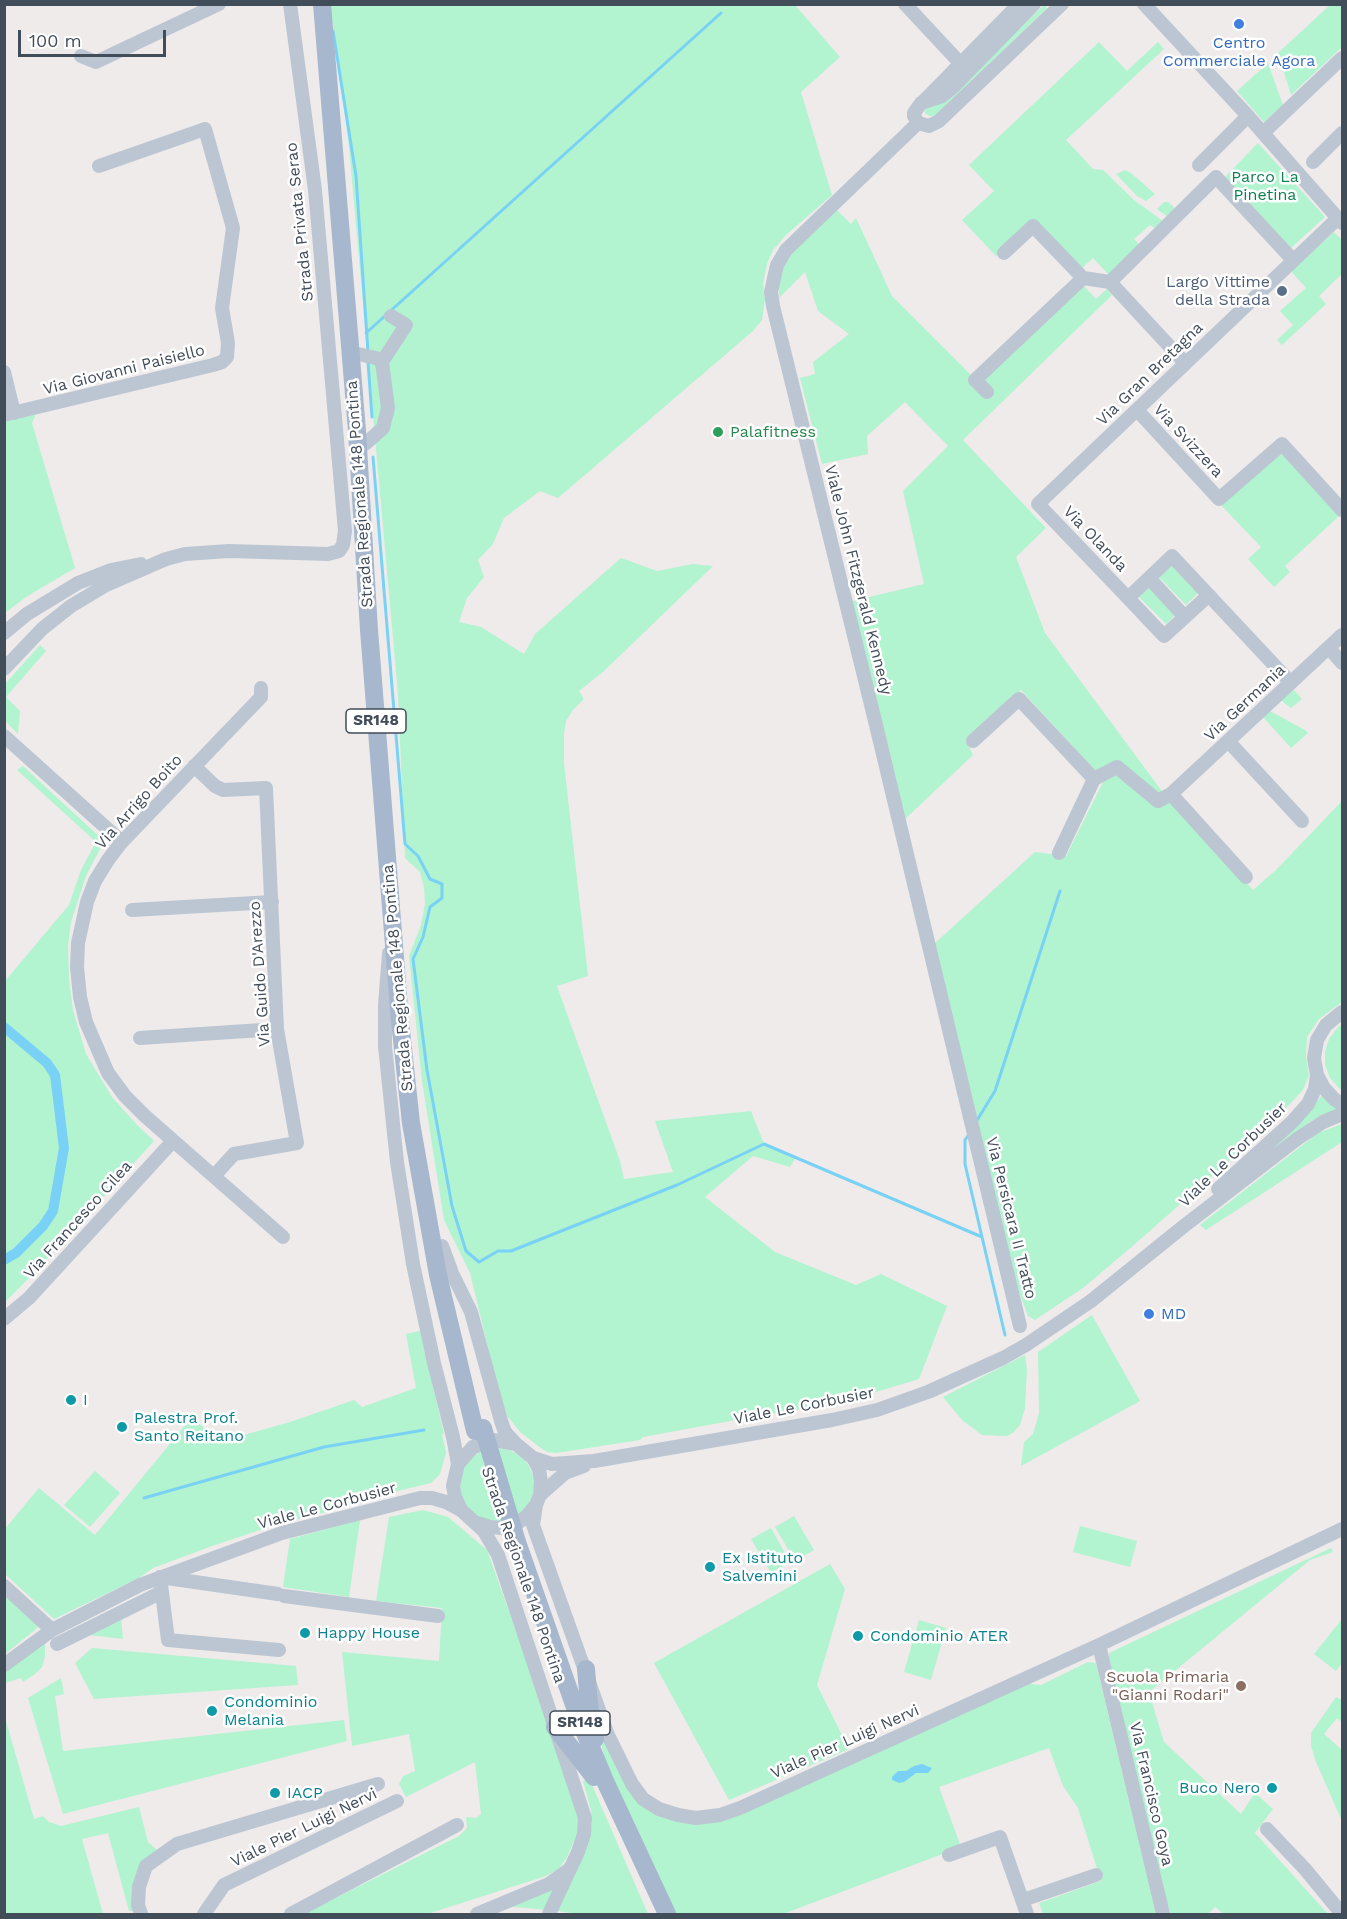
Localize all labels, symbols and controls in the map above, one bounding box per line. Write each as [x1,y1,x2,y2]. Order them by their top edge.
marker: Centro Commerciale Agora [1232,17,1246,31]
scale bar [21,18,170,56]
text: 100 m [29,30,82,51]
place label: Centro Commerciale Agora [1163,33,1315,71]
street label: Strada Privata Serao [282,141,318,303]
park label: Parco La Pinetina [1231,167,1299,205]
place label: Largo Vittime della Strada [1166,272,1270,310]
marker: Largo Vittime della Strada [1275,284,1289,298]
street label: Via Gran Bretagna [1093,318,1207,430]
street label: Via Giovanni Paisiello [41,341,207,399]
street label: Strada Regionale 148 Pontina [342,380,378,608]
street label: Via Svizzera [1149,400,1227,482]
place label: Palafitness [730,422,816,442]
marker: Palafitness [711,425,725,439]
street label: Viale John Fitzgerald Kennedy [820,463,896,697]
street label: Via Olanda [1059,502,1131,576]
street label: Via Germania [1200,661,1290,745]
road number: SR148 [346,709,406,733]
street label: Via Arrigo Boito [91,751,187,853]
street label: Strada Regionale 148 Pontina [379,864,417,1092]
street label: Via Guido D'Arezzo [245,900,275,1048]
street label: Viale Le Corbusier [1175,1099,1291,1211]
street label: Via Persicara II Tratto [982,1135,1040,1301]
street label: Via Francesco Cilea [20,1157,136,1283]
place label: MD [1161,1304,1186,1324]
marker: MD [1142,1307,1156,1321]
street label: Viale Le Corbusier [732,1383,876,1429]
place label: I [83,1390,88,1410]
marker: I [64,1393,78,1407]
place label: Palestra Prof. Santo Reitano [134,1408,244,1446]
marker: Palestra Prof. Santo Reitano [115,1420,129,1434]
street label: Strada Regionale 148 Pontina [477,1464,569,1686]
street label: Viale Le Corbusier [256,1478,398,1534]
place label: Ex Istituto Salvemini [722,1548,803,1586]
marker: Ex Istituto Salvemini [703,1560,717,1574]
place label: Happy House [317,1623,420,1643]
marker: Happy House [298,1626,312,1640]
place label: Condominio ATER [870,1626,1008,1646]
marker: Condominio ATER [851,1629,865,1643]
place label: Scuola Primaria "Gianni Rodari" [1106,1667,1229,1705]
marker: Scuola Primaria "Gianni Rodari" [1234,1679,1248,1693]
place label: Condominio Melania [224,1692,317,1730]
street label: Viale Pier Luigi Nervi [768,1701,922,1783]
marker: Condominio Melania [205,1704,219,1718]
road number: SR148 [550,1711,610,1735]
street label: Via Francisco Goya [1125,1720,1177,1868]
place label: Buco Nero [1179,1778,1260,1798]
marker: Buco Nero [1265,1781,1279,1795]
place label: IACP [287,1783,323,1803]
street label: Viale Pier Luigi Nervi [228,1784,380,1872]
marker: IACP [268,1786,282,1800]

